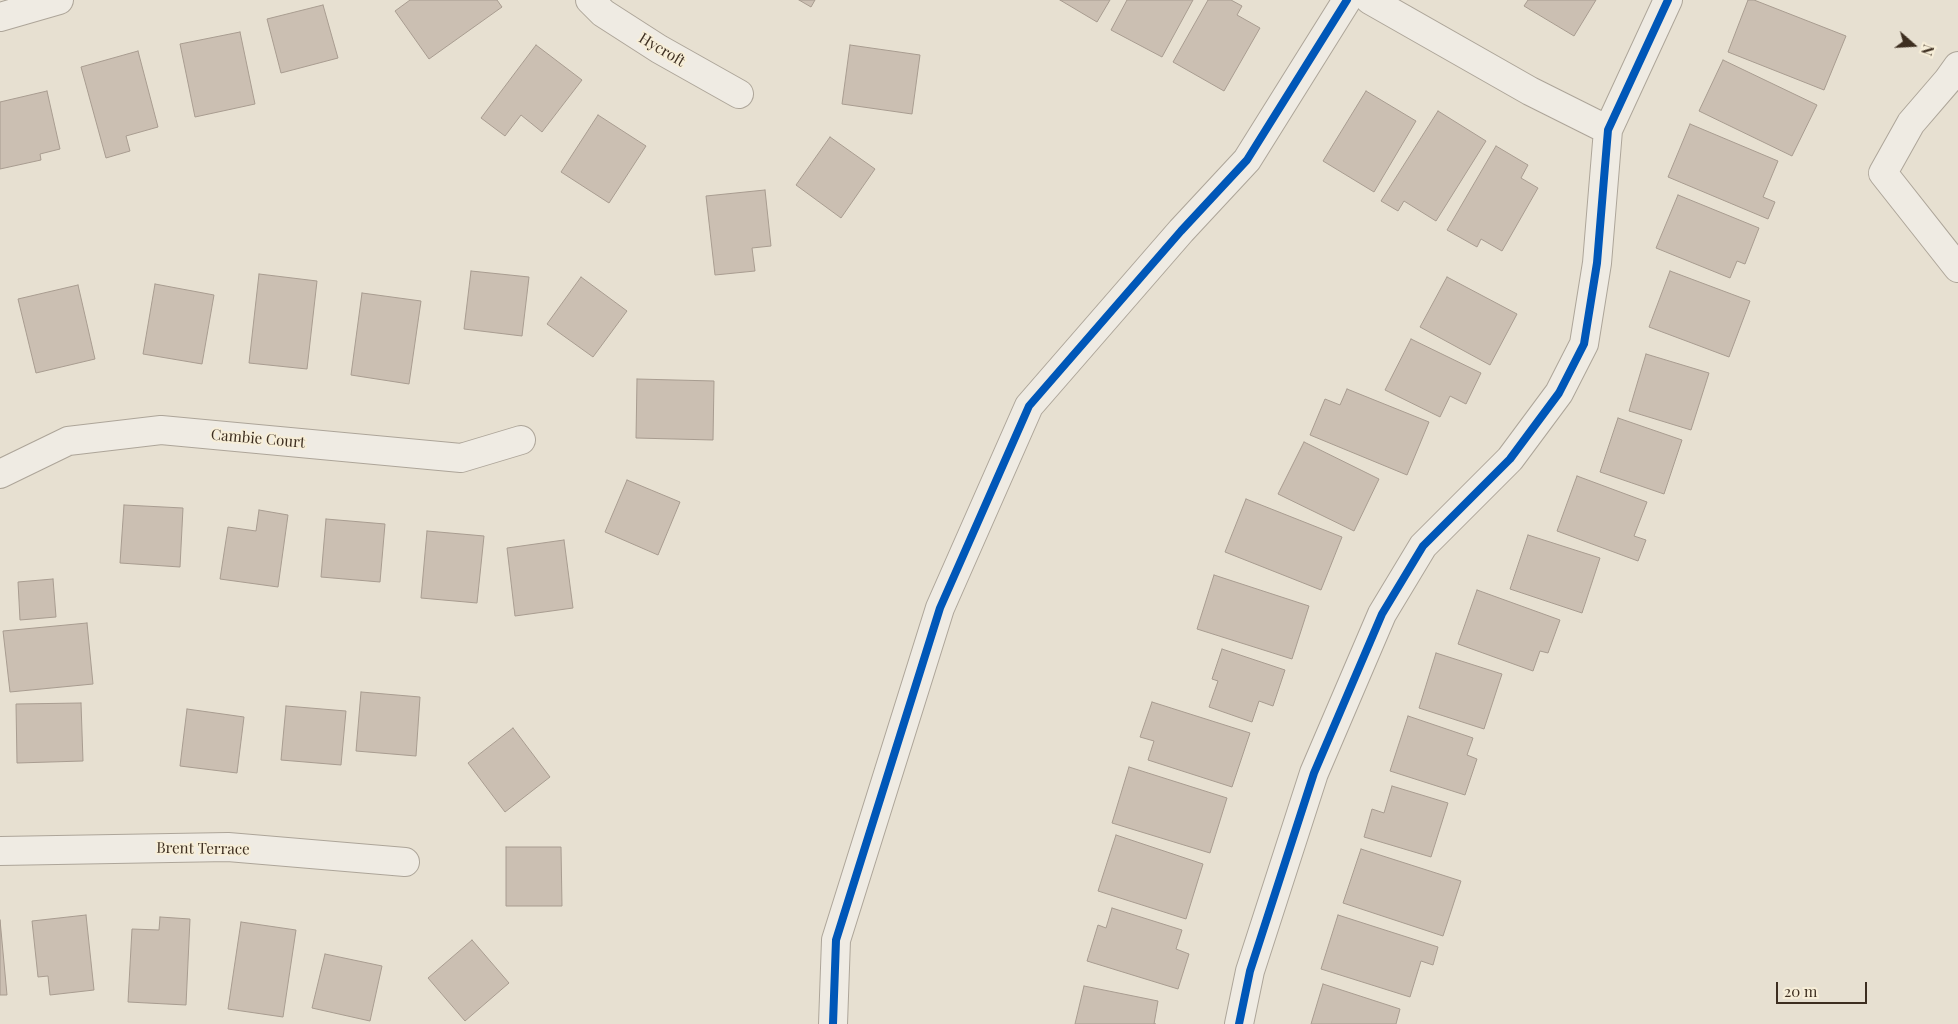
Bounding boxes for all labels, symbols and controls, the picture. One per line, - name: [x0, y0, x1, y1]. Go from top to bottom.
- north arrow: [1888, 20, 1938, 70]
- street label: Hycroft: [636, 29, 688, 71]
- text: N: [1917, 42, 1938, 58]
- street label: Cambie Court: [210, 426, 306, 452]
- street label: Brent Terrace: [156, 839, 250, 859]
- scale bar: [1778, 972, 1869, 1004]
- text: 20 m: [1784, 981, 1817, 1001]

